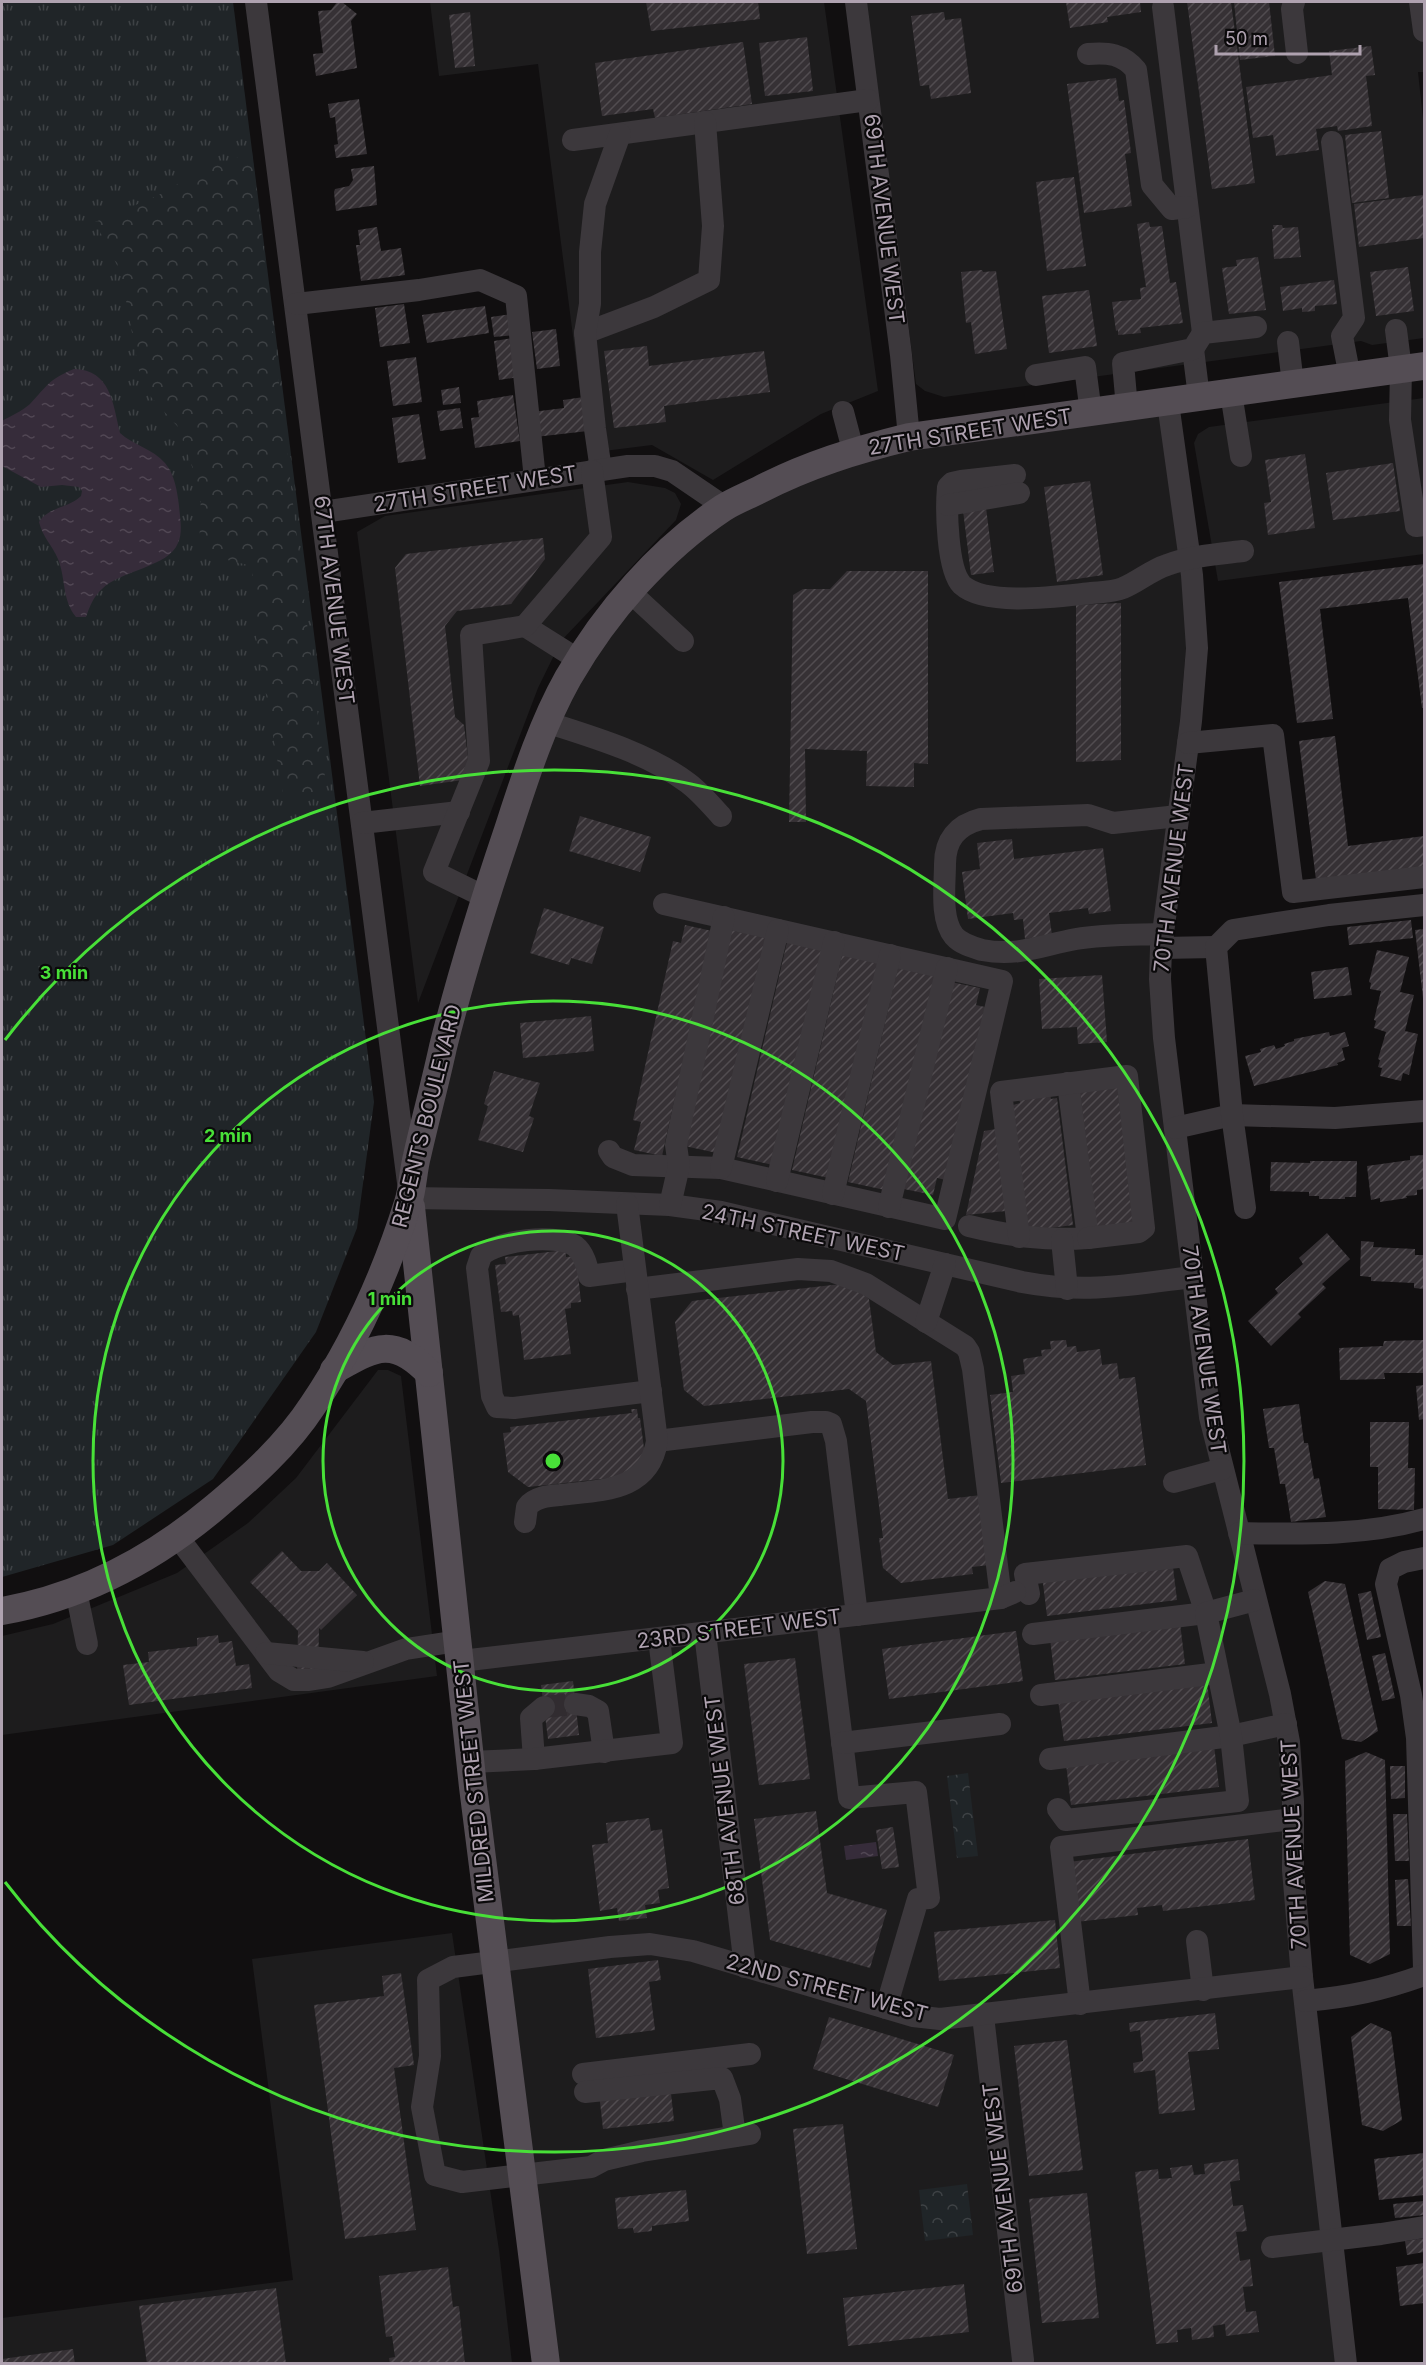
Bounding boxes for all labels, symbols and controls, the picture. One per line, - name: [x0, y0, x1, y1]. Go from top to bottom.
- scale bar: [1216, 18, 1360, 56]
- text: 50 m: [1225, 28, 1268, 49]
- street label: 69TH AVENUE WEST: [859, 112, 910, 325]
- street label: 27TH STREET WEST: [867, 403, 1073, 460]
- street label: 27TH STREET WEST: [372, 460, 578, 517]
- street label: 67TH AVENUE WEST: [309, 494, 360, 706]
- street label: 70TH AVENUE WEST: [1148, 762, 1199, 974]
- text: 3 min: [40, 962, 88, 983]
- street label: REGENTS BOULEVARD: [387, 1002, 466, 1230]
- text: 2 min: [204, 1125, 252, 1146]
- street label: 24TH STREET WEST: [699, 1199, 907, 1266]
- street label: 70TH AVENUE WEST: [1177, 1244, 1232, 1456]
- text: 1 min: [368, 1288, 412, 1309]
- centre of rings: [543, 1451, 563, 1471]
- street label: 23RD STREET WEST: [635, 1604, 843, 1653]
- street label: MILDRED STREET WEST: [448, 1658, 499, 1904]
- street label: 68TH AVENUE WEST: [699, 1694, 750, 1907]
- street label: 70TH AVENUE WEST: [1276, 1738, 1311, 1950]
- street label: 22ND STREET WEST: [723, 1949, 931, 2027]
- street label: 69TH AVENUE WEST: [977, 2082, 1028, 2295]

